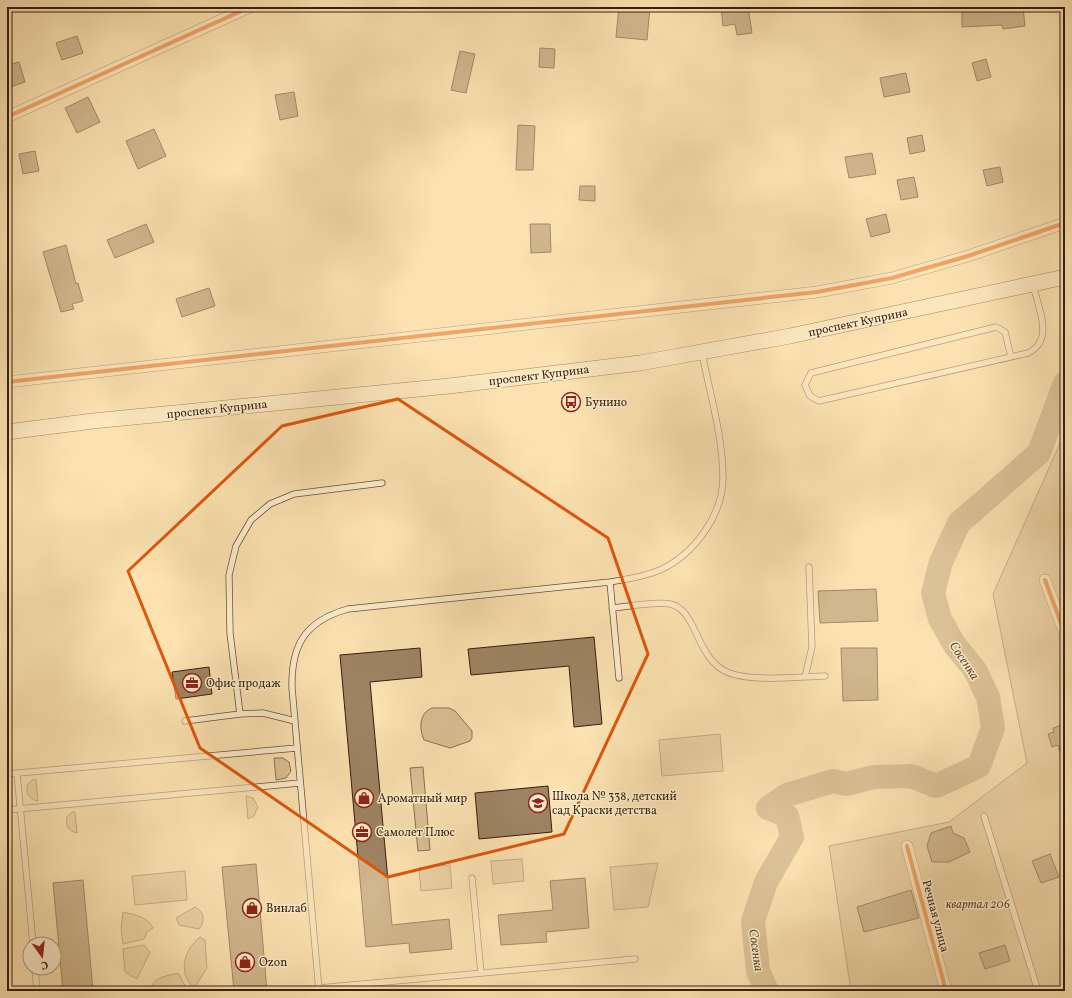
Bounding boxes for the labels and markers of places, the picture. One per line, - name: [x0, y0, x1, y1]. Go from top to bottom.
- bus stop icon: Бунино: [560, 391, 582, 413]
- place label: Бунино: [585, 395, 627, 411]
- office icon: Офис продаж: [181, 672, 203, 694]
- place label: Офис продаж: [206, 676, 281, 692]
- shop icon: Ароматный мир: [353, 787, 375, 809]
- place label: Школа № 338, детский сад Краски детства: [552, 789, 677, 819]
- place label: Ароматный мир: [378, 791, 467, 807]
- school or university icon: Школа № 338, детский сад Краски детства: [527, 792, 549, 814]
- office icon: Самолет Плюс: [351, 821, 373, 843]
- place label: Самолет Плюс: [376, 825, 455, 841]
- shop icon: Винлаб: [241, 897, 263, 919]
- place label: Винлаб: [266, 901, 307, 917]
- shop icon: Ozon: [234, 951, 256, 973]
- place label: Ozon: [259, 955, 287, 971]

